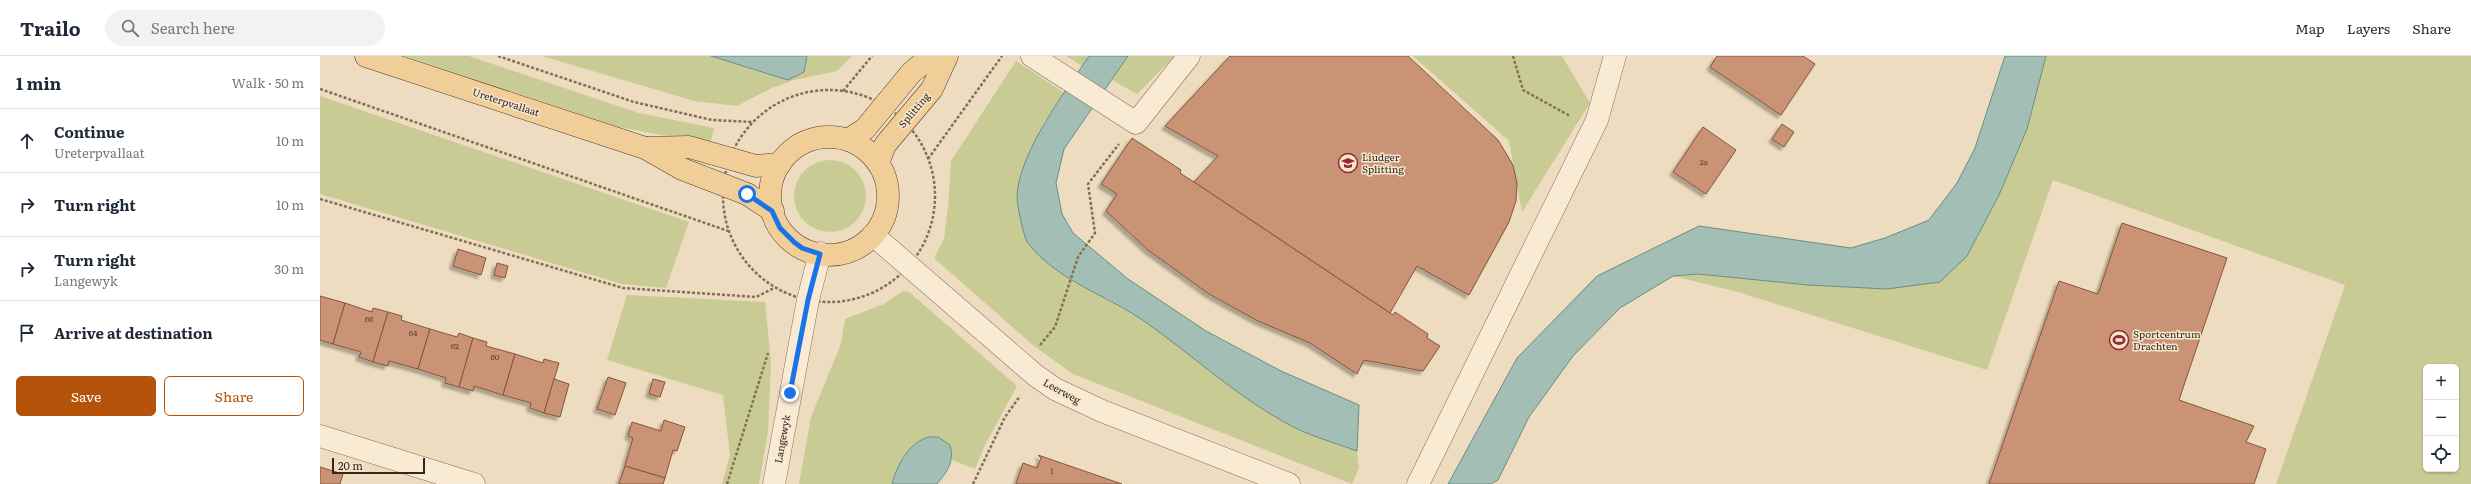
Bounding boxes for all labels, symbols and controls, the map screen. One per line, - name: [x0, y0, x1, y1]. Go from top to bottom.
- search box: [105, 10, 385, 46]
- text: Trailo: [20, 14, 81, 42]
- text: Search here: [151, 16, 235, 39]
- icon: search: [119, 17, 141, 39]
- text: Map: [2295, 18, 2325, 38]
- text: Layers: [2347, 18, 2390, 38]
- text: Share: [2412, 18, 2451, 38]
- text: 1 min: [16, 70, 61, 95]
- text: Walk · 50 m: [232, 73, 304, 92]
- street label: Ureterpvallaat: [471, 84, 542, 119]
- street label: Splitting: [894, 88, 933, 131]
- text: Continue: [54, 120, 124, 143]
- icon: ahead: [16, 130, 38, 152]
- text: 10 m: [276, 131, 304, 150]
- text: Ureterpvallaat: [54, 143, 145, 162]
- place label: Liudger Splitting: [1362, 149, 1404, 176]
- school or university icon: Liudger Splitting: [1337, 152, 1359, 174]
- house number: 2a: [1700, 156, 1709, 167]
- route start: [738, 185, 756, 203]
- text: Turn right: [54, 193, 136, 216]
- icon: right: [16, 194, 38, 216]
- text: 10 m: [276, 195, 304, 214]
- text: Turn right: [54, 248, 136, 271]
- icon: right: [16, 258, 38, 280]
- text: 30 m: [274, 259, 304, 278]
- text: Langewyk: [54, 271, 118, 290]
- house number: 66: [365, 313, 374, 324]
- text: Arrive at destination: [54, 321, 213, 344]
- icon: arrive: [16, 322, 38, 344]
- place label: Sportcentrum Drachten: [2133, 326, 2201, 353]
- house number: 64: [409, 327, 418, 338]
- sports icon: Sportcentrum Drachten: [2108, 329, 2130, 351]
- house number: 62: [451, 340, 459, 351]
- house number: 60: [491, 351, 500, 362]
- map controls: [2423, 364, 2459, 472]
- button: +: [2423, 364, 2459, 400]
- street label: Leerweg: [1041, 374, 1084, 407]
- button: Save: [16, 376, 156, 416]
- button: Share: [164, 376, 304, 416]
- route end: [781, 384, 799, 402]
- button: −: [2423, 400, 2459, 436]
- street label: Langewyk: [770, 413, 793, 464]
- button: locate: [2423, 436, 2459, 472]
- scale bar: [332, 456, 425, 475]
- text: 20 m: [338, 457, 363, 473]
- house number: 1: [1050, 465, 1054, 476]

